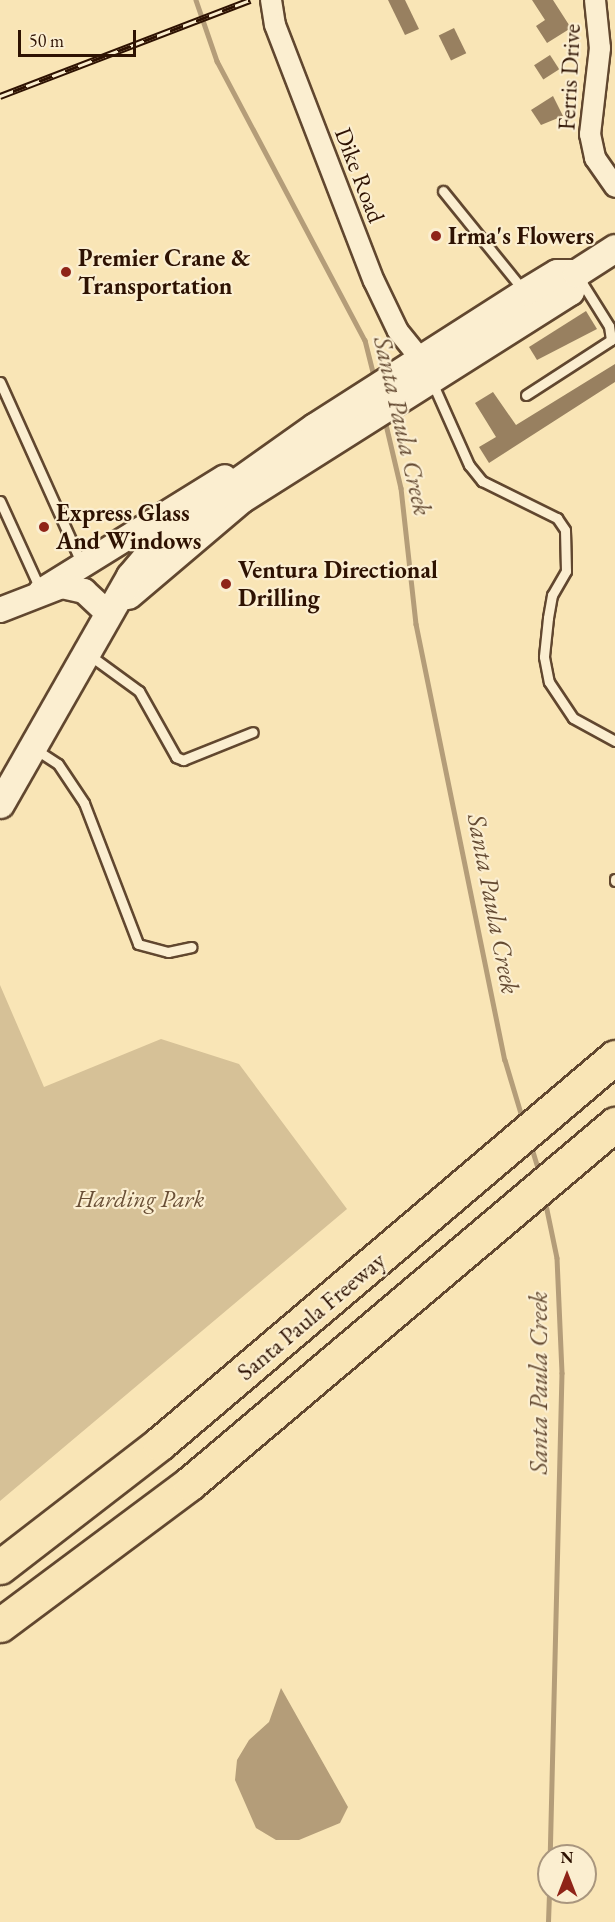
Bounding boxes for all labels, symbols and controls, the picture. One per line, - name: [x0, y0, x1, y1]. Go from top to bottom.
- scale bar: [21, 18, 140, 56]
- street label: Ferris Drive: [552, 23, 586, 131]
- text: 50 m: [29, 29, 64, 52]
- street label: Dike Road: [329, 123, 391, 227]
- place label: Irma's Flowers: [448, 222, 594, 250]
- marker: Irma's Flowers: [429, 229, 443, 243]
- place label: Premier Crane & Transportation: [78, 244, 250, 300]
- marker: Premier Crane & Transportation: [59, 265, 73, 279]
- water label: Santa Paula Creek: [366, 333, 438, 519]
- place label: Express Glass And Windows: [56, 499, 201, 555]
- marker: Express Glass And Windows: [37, 520, 51, 534]
- place label: Ventura Directional Drilling: [238, 556, 438, 612]
- marker: Ventura Directional Drilling: [219, 577, 233, 591]
- water label: Santa Paula Creek: [460, 811, 526, 997]
- park label: Harding Park: [76, 1185, 204, 1213]
- street label: Santa Paula Freeway: [231, 1246, 391, 1386]
- water label: Santa Paula Creek: [523, 1292, 555, 1474]
- north arrow: [537, 1844, 597, 1904]
- text: N: [561, 1847, 573, 1868]

